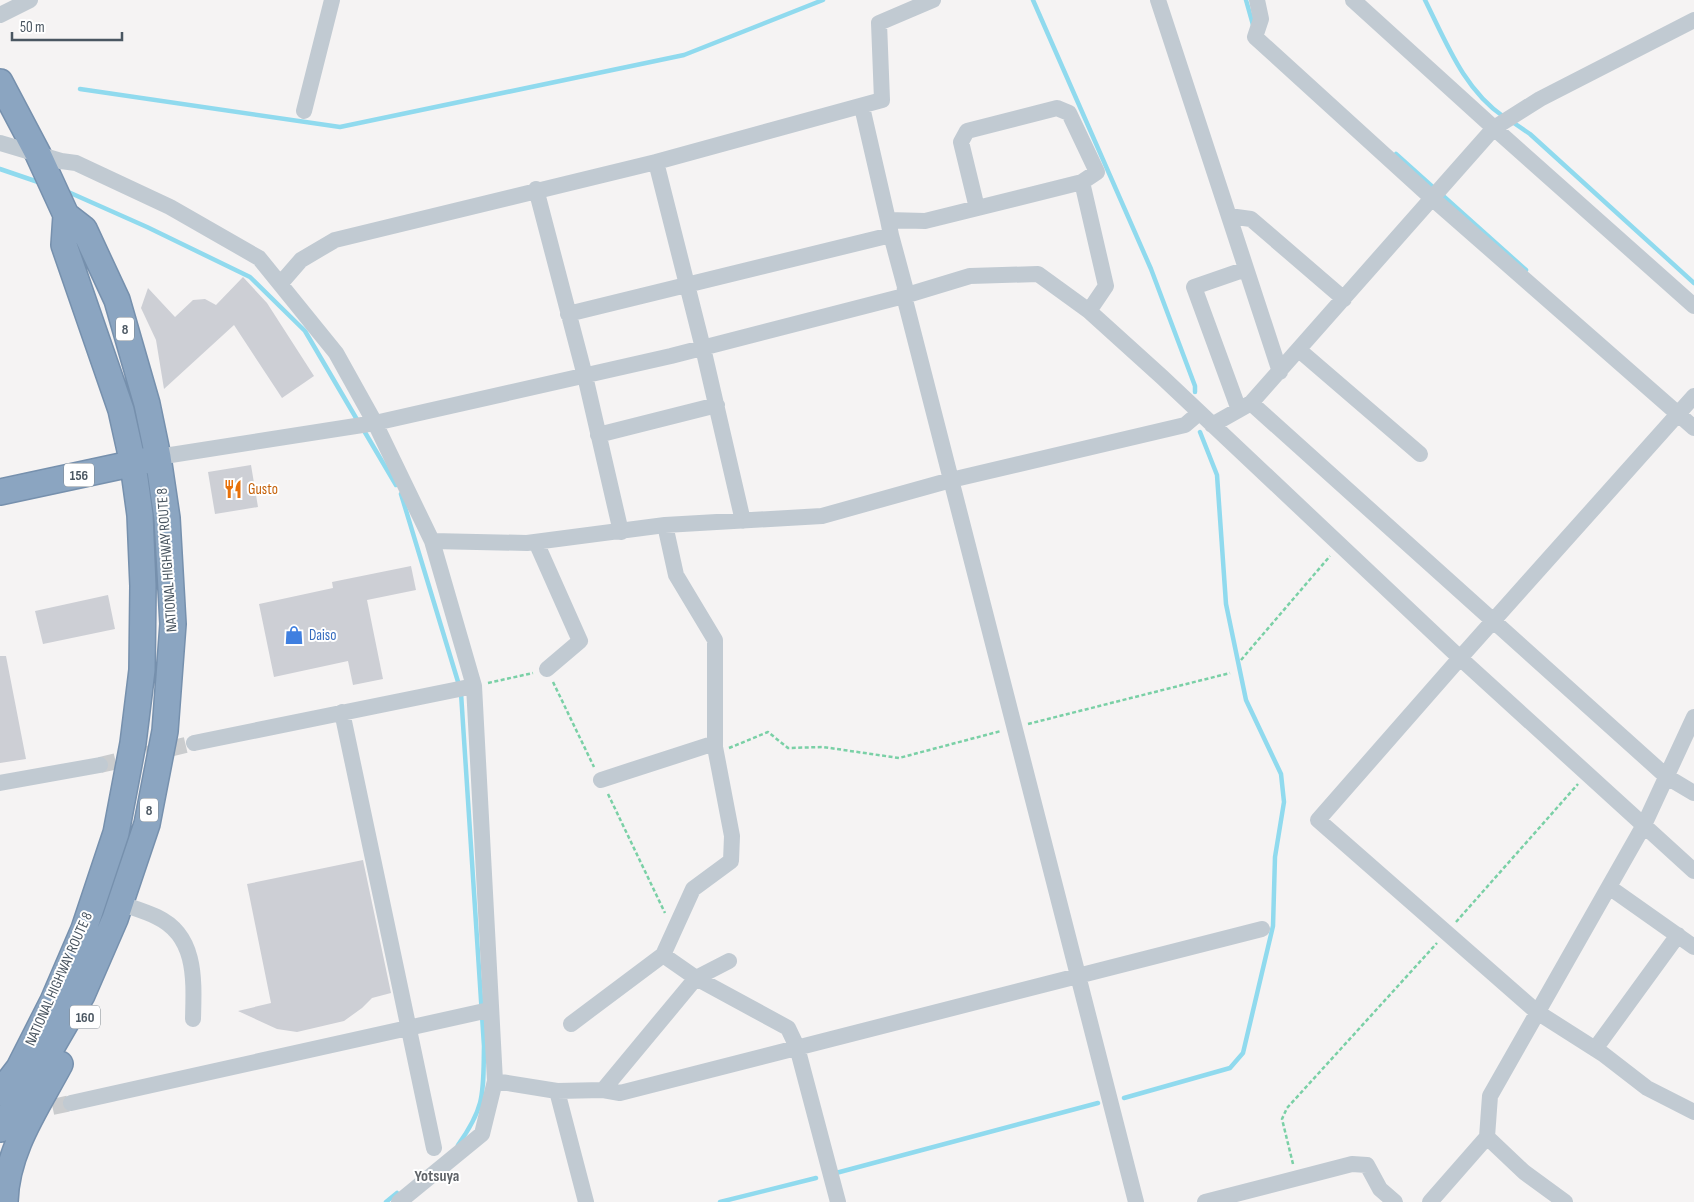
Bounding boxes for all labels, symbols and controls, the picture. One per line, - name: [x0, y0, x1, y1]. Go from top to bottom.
- scale bar: [12, 10, 122, 42]
- text: 50 m: [20, 18, 45, 37]
- road number: 8: [116, 318, 134, 340]
- road number: 156: [64, 464, 94, 486]
- restaurant icon: Gusto: [222, 478, 244, 500]
- place label: Gusto: [248, 480, 278, 499]
- street label: NATIONAL HIGHWAY ROUTE 8: [152, 487, 182, 633]
- shop icon: Daiso: [283, 624, 305, 646]
- place label: Daiso: [309, 626, 336, 645]
- road number: 8: [140, 798, 158, 822]
- street label: NATIONAL HIGHWAY ROUTE 8: [21, 909, 97, 1049]
- road number: 160: [70, 1006, 100, 1028]
- district label: Yotsuya: [415, 1167, 459, 1186]

